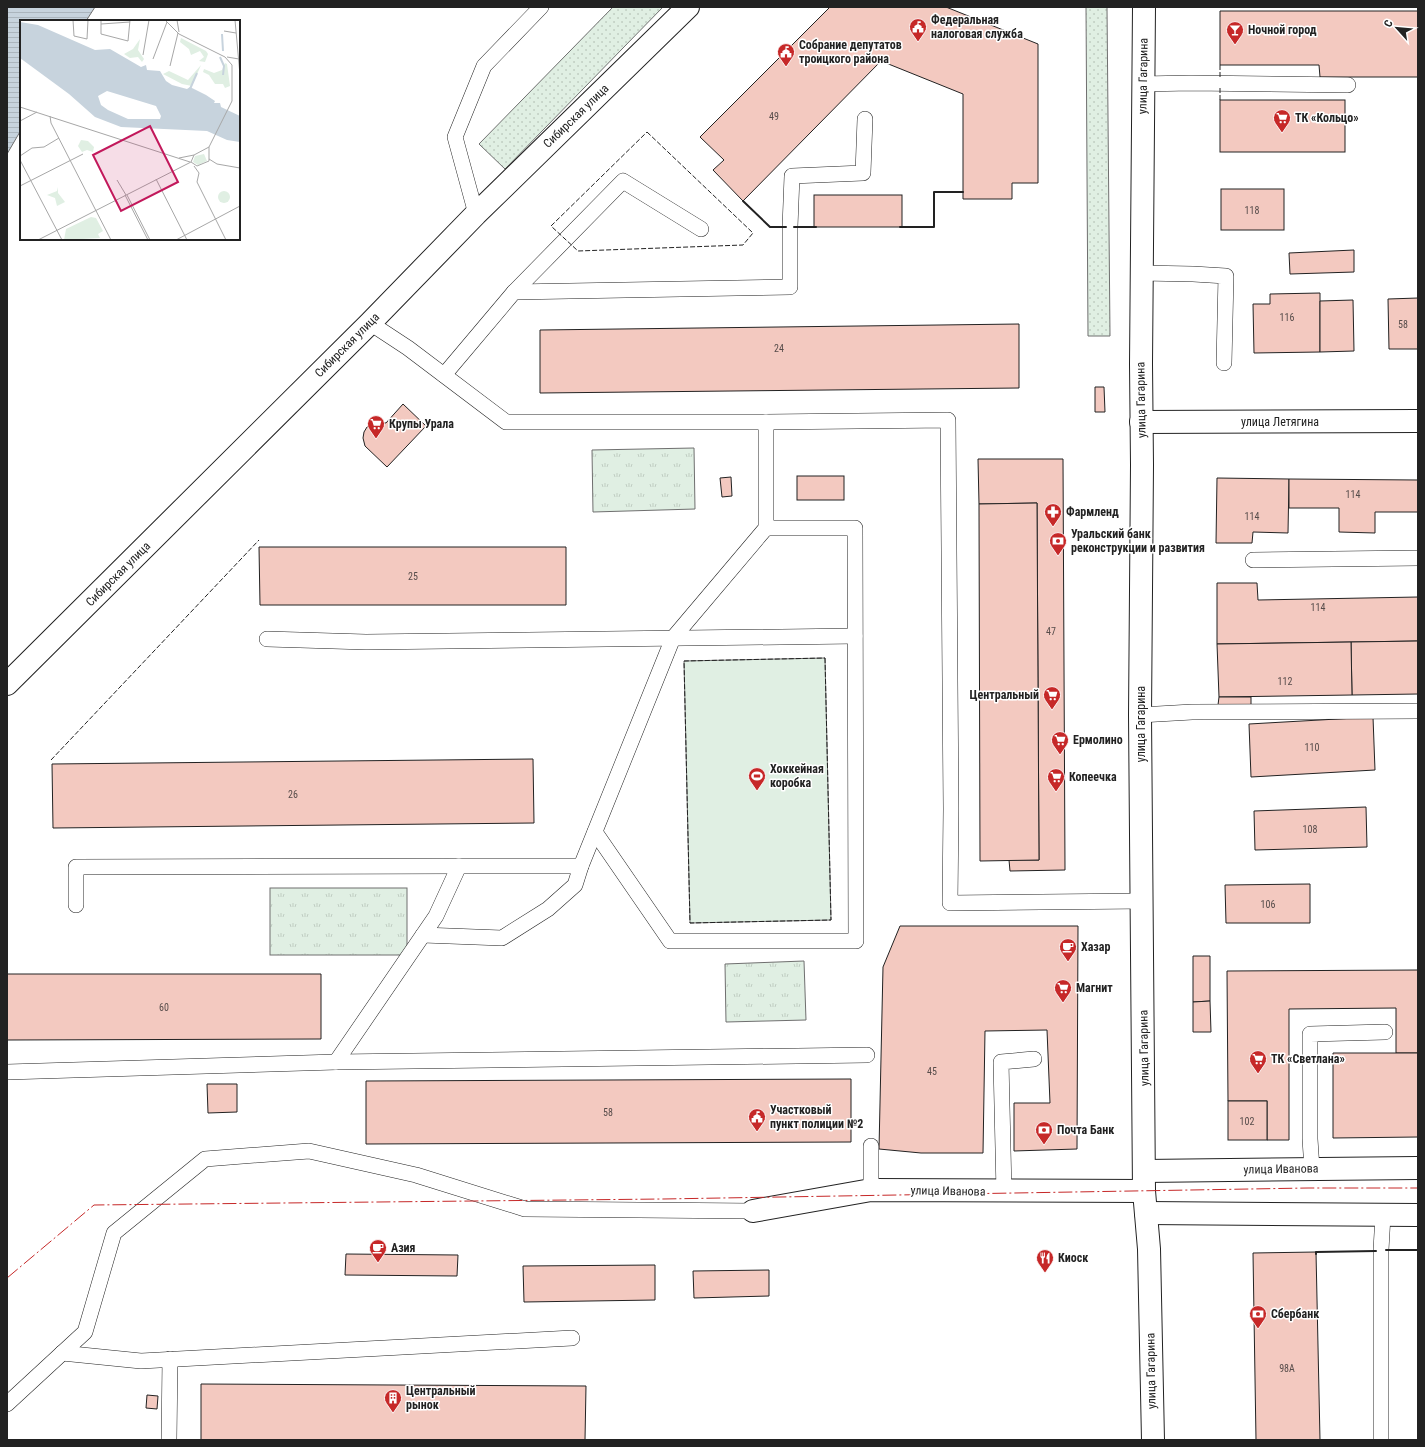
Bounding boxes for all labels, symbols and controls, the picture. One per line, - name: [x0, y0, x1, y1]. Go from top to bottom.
- north arrow: [1377, 8, 1417, 48]
- place label: Федеральная налоговая служба: [931, 13, 1023, 41]
- public building icon: Федеральная налоговая служба: [908, 17, 928, 42]
- text: С: [1381, 18, 1396, 29]
- inset map: [20, 20, 240, 240]
- bar icon: Ночной город: [1225, 20, 1245, 45]
- place label: Ночной город: [1248, 23, 1317, 37]
- place label: Собрание депутатов троицкого района: [799, 38, 902, 66]
- street label: улица Гагарина: [1135, 38, 1151, 114]
- public building icon: Собрание депутатов троицкого района: [776, 42, 796, 67]
- street label: Сибирская улица: [540, 81, 612, 151]
- supermarket icon: ТК «Кольцо»: [1272, 108, 1292, 133]
- house number: 49: [769, 111, 779, 122]
- place label: ТК «Кольцо»: [1295, 111, 1359, 125]
- house number: 118: [1245, 205, 1259, 216]
- street label: Сибирская улица: [312, 310, 382, 380]
- house number: 116: [1280, 312, 1294, 323]
- house number: 58: [1398, 319, 1408, 330]
- house number: 24: [774, 343, 784, 354]
- street label: улица Гагарина: [1133, 362, 1149, 438]
- supermarket icon: Крупы Урала: [366, 414, 386, 439]
- street label: улица Летягина: [1241, 415, 1319, 429]
- place label: Крупы Урала: [389, 417, 454, 431]
- house number: 114: [1346, 489, 1360, 500]
- pharmacy icon: Фармленд: [1043, 502, 1063, 527]
- place label: Фармленд: [1066, 505, 1119, 519]
- house number: 114: [1245, 511, 1259, 522]
- place label: Уральский банк реконструкции и развития: [1071, 527, 1205, 555]
- bank icon: Уральский банк реконструкции и развития: [1048, 531, 1068, 556]
- street label: Сибирская улица: [83, 539, 153, 609]
- house number: 25: [408, 571, 418, 582]
- house number: 114: [1311, 602, 1325, 613]
- house number: 47: [1046, 626, 1056, 637]
- house number: 112: [1278, 676, 1292, 687]
- supermarket icon: Центральный: [1042, 685, 1062, 710]
- street label: улица Гагарина: [1134, 686, 1148, 762]
- place label: Центральный: [970, 688, 1039, 702]
- supermarket icon: Ермолино: [1050, 730, 1070, 755]
- place label: Ермолино: [1073, 733, 1123, 747]
- house number: 110: [1305, 742, 1319, 753]
- place label: Хоккейная коробка: [770, 762, 824, 790]
- sports icon: Хоккейная коробка: [747, 766, 767, 791]
- supermarket icon: Копеечка: [1046, 767, 1066, 792]
- place label: Копеечка: [1069, 770, 1117, 784]
- house number: 26: [288, 789, 298, 800]
- house number: 108: [1303, 824, 1317, 835]
- house number: 106: [1261, 899, 1275, 910]
- cafe icon: Хазар: [1058, 937, 1078, 962]
- place label: Хазар: [1081, 940, 1110, 954]
- supermarket icon: Магнит: [1053, 978, 1073, 1003]
- place label: Магнит: [1076, 981, 1113, 995]
- house number: 60: [159, 1002, 169, 1013]
- street label: улица Гагарина: [1136, 1010, 1152, 1086]
- supermarket icon: ТК «Светлана»: [1248, 1049, 1268, 1074]
- place label: ТК «Светлана»: [1271, 1052, 1345, 1066]
- house number: 45: [927, 1066, 937, 1077]
- place label: Участковый пункт полиции №2: [770, 1103, 863, 1131]
- house number: 58: [603, 1107, 613, 1118]
- public building icon: Участковый пункт полиции №2: [747, 1107, 767, 1132]
- house number: 102: [1240, 1116, 1254, 1127]
- bank icon: Почта Банк: [1034, 1120, 1054, 1145]
- place label: Почта Банк: [1057, 1123, 1114, 1137]
- street label: улица Иванова: [1243, 1161, 1319, 1177]
- street label: улица Иванова: [910, 1183, 986, 1199]
- cafe icon: Азия: [368, 1238, 388, 1263]
- place label: Азия: [391, 1241, 416, 1255]
- restaurant icon: Киоск: [1035, 1248, 1055, 1273]
- place label: Киоск: [1058, 1251, 1088, 1265]
- bank icon: Сбербанк: [1248, 1304, 1268, 1329]
- place label: Сбербанк: [1271, 1307, 1319, 1321]
- street label: улица Гагарина: [1143, 1333, 1159, 1409]
- house number: 98А: [1279, 1363, 1295, 1374]
- place label: Центральный рынок: [406, 1384, 475, 1412]
- building icon: Центральный рынок: [383, 1388, 403, 1413]

